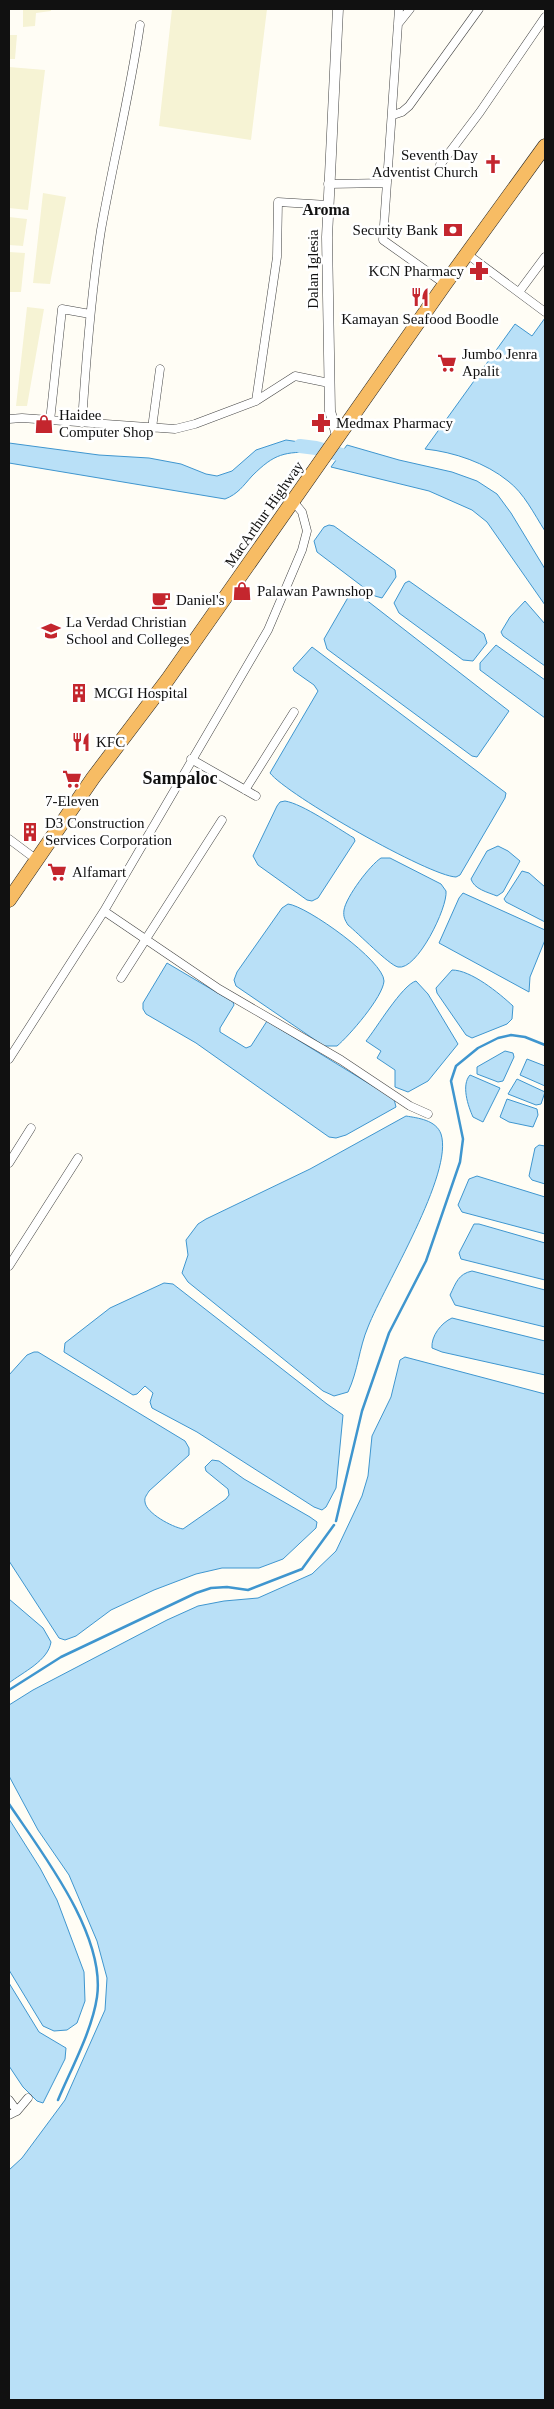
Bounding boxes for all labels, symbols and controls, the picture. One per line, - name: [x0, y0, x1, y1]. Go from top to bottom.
- place label: Seventh Day Adventist Church: [372, 147, 478, 180]
- church icon: Seventh Day Adventist Church: [482, 153, 504, 175]
- district label: Aroma: [302, 201, 350, 218]
- bank icon: Security Bank: [442, 219, 464, 241]
- place label: Security Bank: [353, 222, 438, 238]
- street label: Dalan Iglesia: [305, 229, 321, 309]
- pharmacy icon: KCN Pharmacy: [468, 260, 490, 282]
- place label: KCN Pharmacy: [369, 263, 464, 279]
- restaurant icon: Kamayan Seafood Boodle: [409, 286, 431, 308]
- place label: Kamayan Seafood Boodle: [341, 311, 499, 327]
- place label: Jumbo Jenra Apalit: [462, 346, 538, 379]
- supermarket icon: Jumbo Jenra Apalit: [436, 352, 458, 374]
- place label: Haidee Computer Shop: [59, 407, 154, 440]
- pharmacy icon: Medmax Pharmacy: [310, 412, 332, 434]
- shop icon: Haidee Computer Shop: [33, 413, 55, 435]
- place label: Medmax Pharmacy: [336, 415, 454, 431]
- street label: MacArthur Highway: [221, 458, 307, 570]
- shop icon: Palawan Pawnshop: [231, 580, 253, 602]
- place label: Palawan Pawnshop: [257, 583, 373, 599]
- cafe icon: Daniel's: [150, 589, 172, 611]
- place label: Daniel's: [176, 592, 225, 608]
- place label: La Verdad Christian School and Colleges: [66, 614, 189, 647]
- school or university icon: La Verdad Christian School and Colleges: [40, 620, 62, 642]
- building icon: MCGI Hospital: [68, 682, 90, 704]
- place label: MCGI Hospital: [94, 685, 188, 701]
- restaurant icon: KFC: [70, 731, 92, 753]
- place label: KFC: [96, 734, 125, 750]
- supermarket icon: 7-Eleven: [61, 768, 83, 790]
- district label: Sampaloc: [142, 768, 218, 788]
- place label: 7-Eleven: [45, 793, 100, 809]
- place label: D3 Construction Services Corporation: [45, 815, 173, 848]
- building icon: D3 Construction Services Corporation: [19, 821, 41, 843]
- supermarket icon: Alfamart: [46, 861, 68, 883]
- place label: Alfamart: [72, 864, 127, 880]

